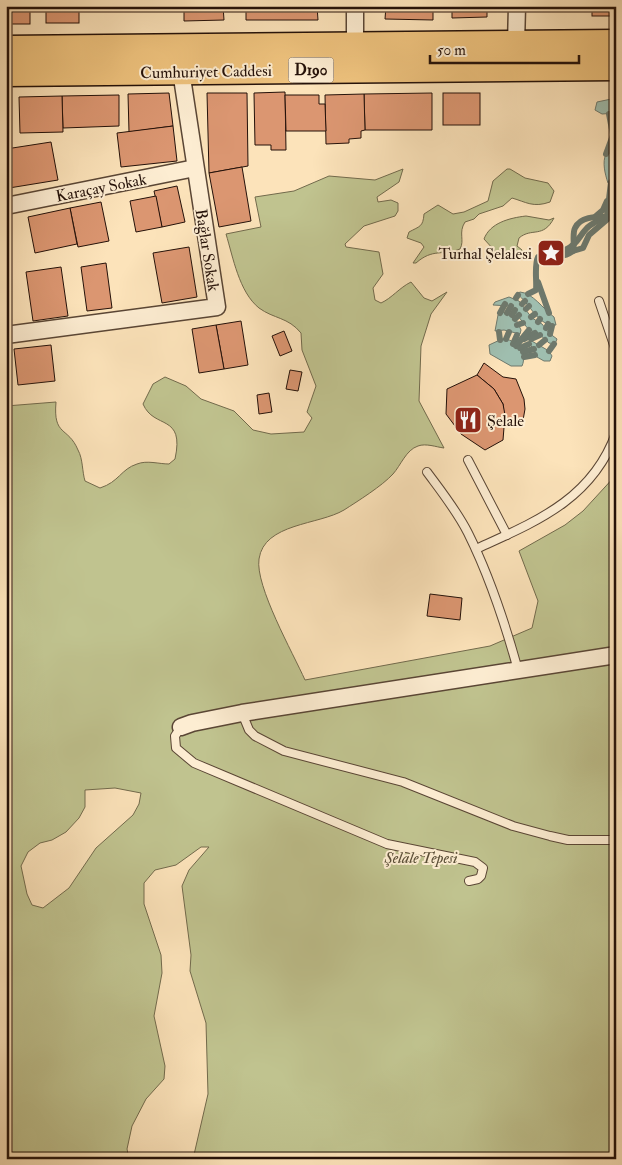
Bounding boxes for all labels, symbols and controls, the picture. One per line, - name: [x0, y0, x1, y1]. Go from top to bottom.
- scale bar: [430, 32, 578, 64]
- text: 50 m: [437, 41, 466, 60]
- road number: D190: [288, 58, 334, 82]
- street label: Cumhuriyet Caddesi: [140, 61, 272, 83]
- street label: Karaçay Sokak: [54, 169, 149, 207]
- street label: Bağlar Sokak: [191, 207, 223, 293]
- place icon: Turhal Şelalesi: [536, 238, 566, 268]
- place label: Turhal Şelalesi: [438, 244, 532, 264]
- restaurant icon: Şelale: [453, 405, 483, 435]
- place label: Şelale: [487, 411, 524, 431]
- park label: Şelale Tepesi: [383, 848, 458, 868]

